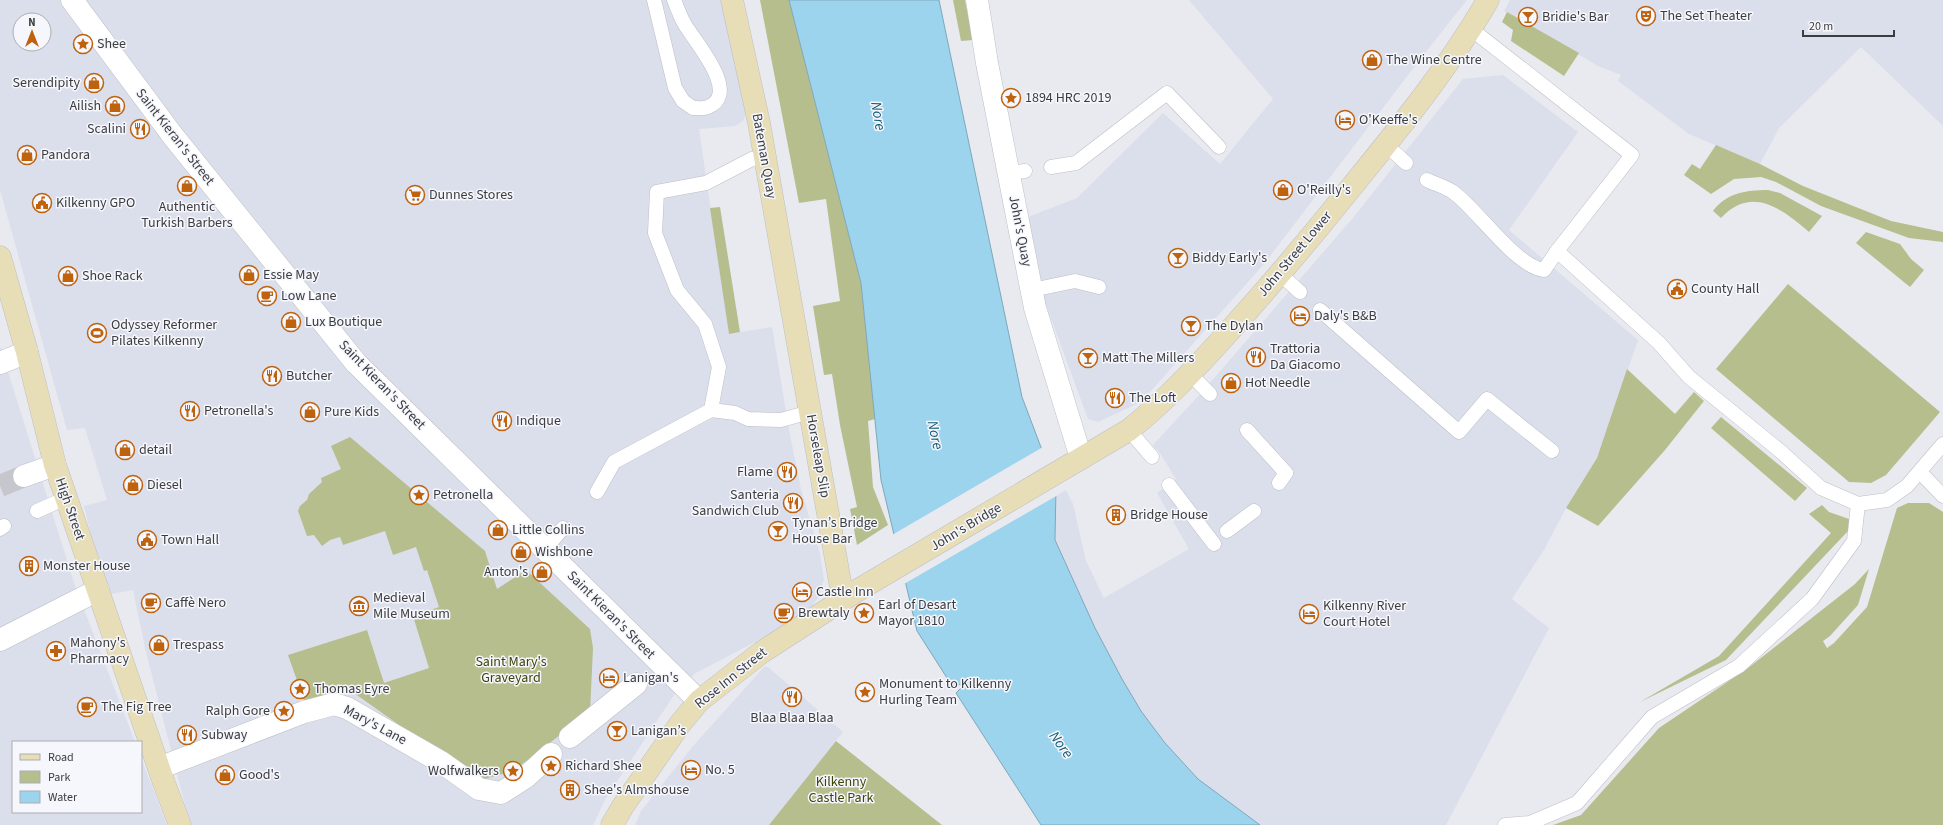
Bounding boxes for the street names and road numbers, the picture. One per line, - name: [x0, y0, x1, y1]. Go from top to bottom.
- street label: Saint Kieran's Street: [131, 84, 219, 190]
- street label: Bateman Quay: [747, 112, 781, 201]
- street label: John's Quay: [1003, 194, 1037, 269]
- street label: John Street Lower: [1253, 207, 1337, 301]
- street label: Saint Kieran's Street: [334, 336, 430, 435]
- street label: Horseleap Slip: [801, 413, 835, 500]
- street label: High Street: [50, 475, 90, 543]
- street label: John's Bridge: [927, 498, 1005, 556]
- street label: Saint Kieran's Street: [562, 566, 660, 664]
- street label: Rose Inn Street: [691, 642, 772, 713]
- street label: Mary's Lane: [340, 700, 410, 750]

